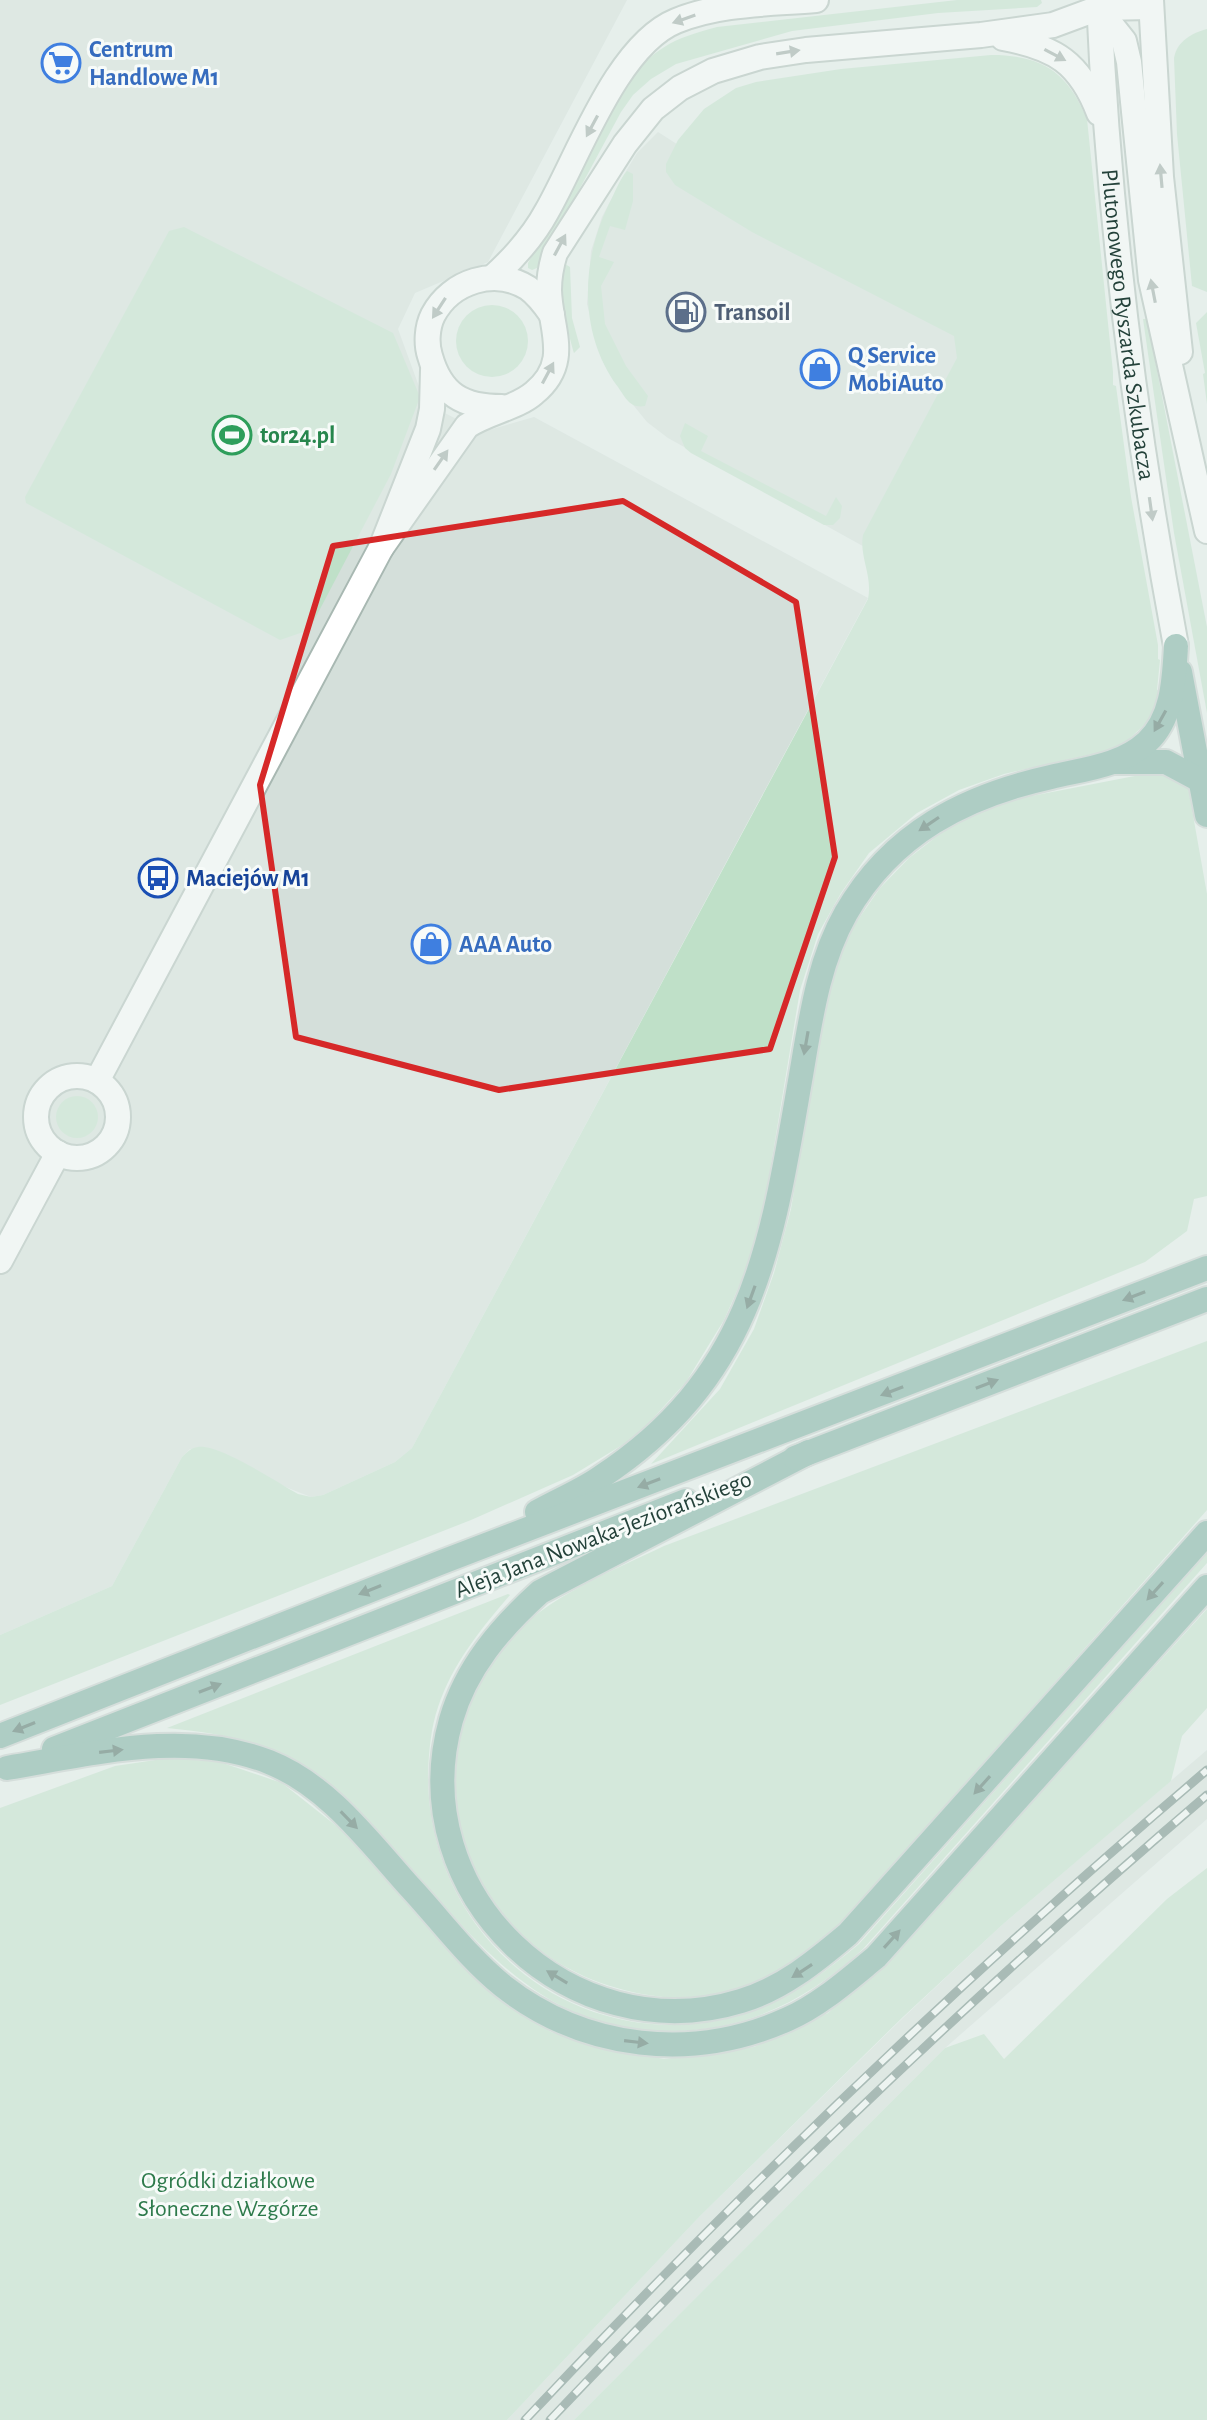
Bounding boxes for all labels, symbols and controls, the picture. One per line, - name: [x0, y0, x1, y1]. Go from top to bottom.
- one-way arrow: [672, 14, 696, 26]
- place label: Centrum Handlowe M1: [89, 38, 219, 90]
- supermarket icon: Centrum Handlowe M1: [40, 42, 82, 84]
- one-way arrow: [776, 45, 801, 58]
- one-way arrow: [1044, 47, 1066, 61]
- one-way arrow: [585, 115, 599, 137]
- one-way arrow: [1154, 163, 1167, 188]
- street label: Plutonowego Ryszarda Szkubacza: [1097, 168, 1158, 482]
- one-way arrow: [553, 233, 567, 256]
- one-way arrow: [1147, 278, 1159, 303]
- fuel station icon: Transoil: [665, 291, 707, 333]
- one-way arrow: [432, 297, 446, 319]
- place label: Transoil: [714, 301, 791, 325]
- place label: Q Service MobiAuto: [848, 344, 944, 396]
- shop icon: Q Service MobiAuto: [799, 348, 841, 390]
- one-way arrow: [541, 362, 555, 384]
- sports icon: tor24.pl: [211, 414, 253, 456]
- place label: tor24.pl: [260, 424, 335, 448]
- one-way arrow: [433, 450, 448, 471]
- one-way arrow: [1145, 497, 1158, 522]
- one-way arrow: [1153, 710, 1167, 732]
- one-way arrow: [918, 816, 940, 831]
- bus stop icon: Maciejów M1: [137, 857, 179, 899]
- place label: Maciejów M1: [186, 867, 310, 891]
- shop icon: AAA Auto: [410, 923, 452, 965]
- place label: AAA Auto: [459, 933, 552, 957]
- one-way arrow: [800, 1031, 812, 1056]
- one-way arrow: [744, 1285, 757, 1309]
- one-way arrow: [1122, 1290, 1146, 1303]
- one-way arrow: [975, 1377, 999, 1390]
- one-way arrow: [880, 1385, 904, 1398]
- street label: Aleja Jana Nowaka-Jeziorańskiego: [452, 1467, 755, 1603]
- one-way arrow: [637, 1477, 661, 1490]
- one-way arrow: [1147, 1580, 1164, 1600]
- one-way arrow: [358, 1584, 382, 1597]
- one-way arrow: [198, 1681, 222, 1694]
- one-way arrow: [12, 1721, 36, 1734]
- one-way arrow: [99, 1744, 124, 1757]
- one-way arrow: [973, 1775, 991, 1794]
- one-way arrow: [340, 1810, 358, 1829]
- one-way arrow: [883, 1930, 900, 1950]
- one-way arrow: [791, 1964, 812, 1979]
- one-way arrow: [546, 1971, 568, 1985]
- one-way arrow: [624, 2036, 649, 2049]
- park label: Ogródki działkowe Słoneczne Wzgórze: [137, 2169, 319, 2221]

